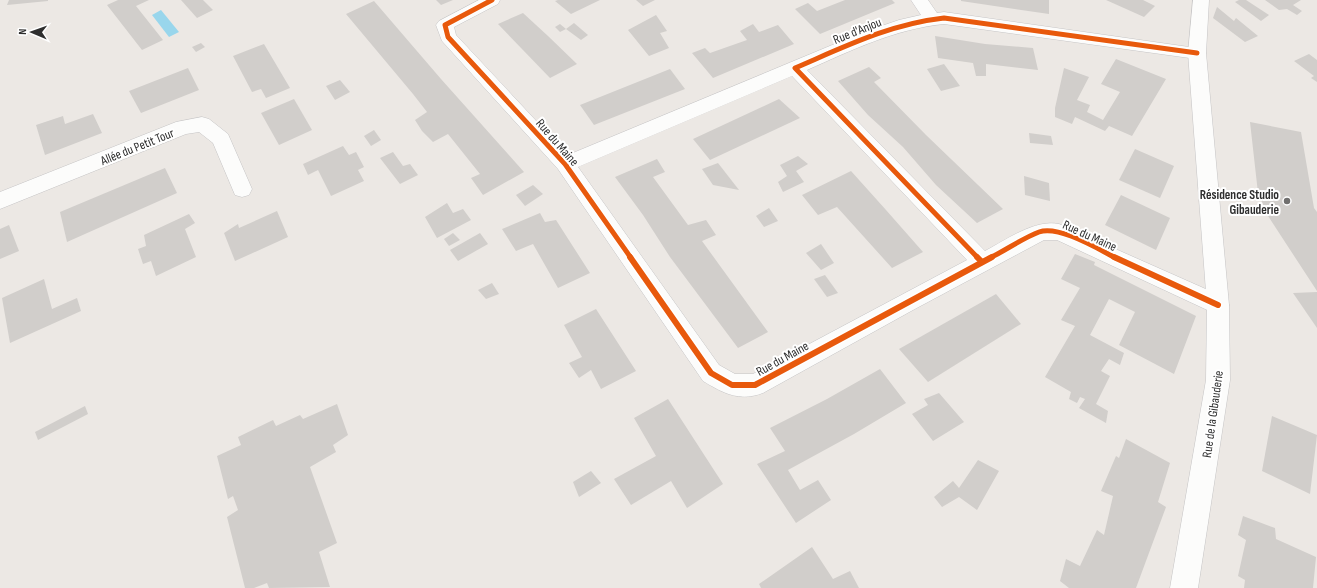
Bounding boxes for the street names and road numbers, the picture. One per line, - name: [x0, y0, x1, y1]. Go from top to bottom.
- street label: Rue d'Anjou: [831, 14, 884, 48]
- street label: Rue du Maine: [532, 116, 582, 170]
- street label: Allée du Petit Tour: [97, 125, 177, 169]
- street label: Rue du Maine: [1060, 217, 1119, 255]
- street label: Rue du Maine: [753, 338, 812, 380]
- street label: Rue de la Gibauderie: [1199, 370, 1227, 459]

